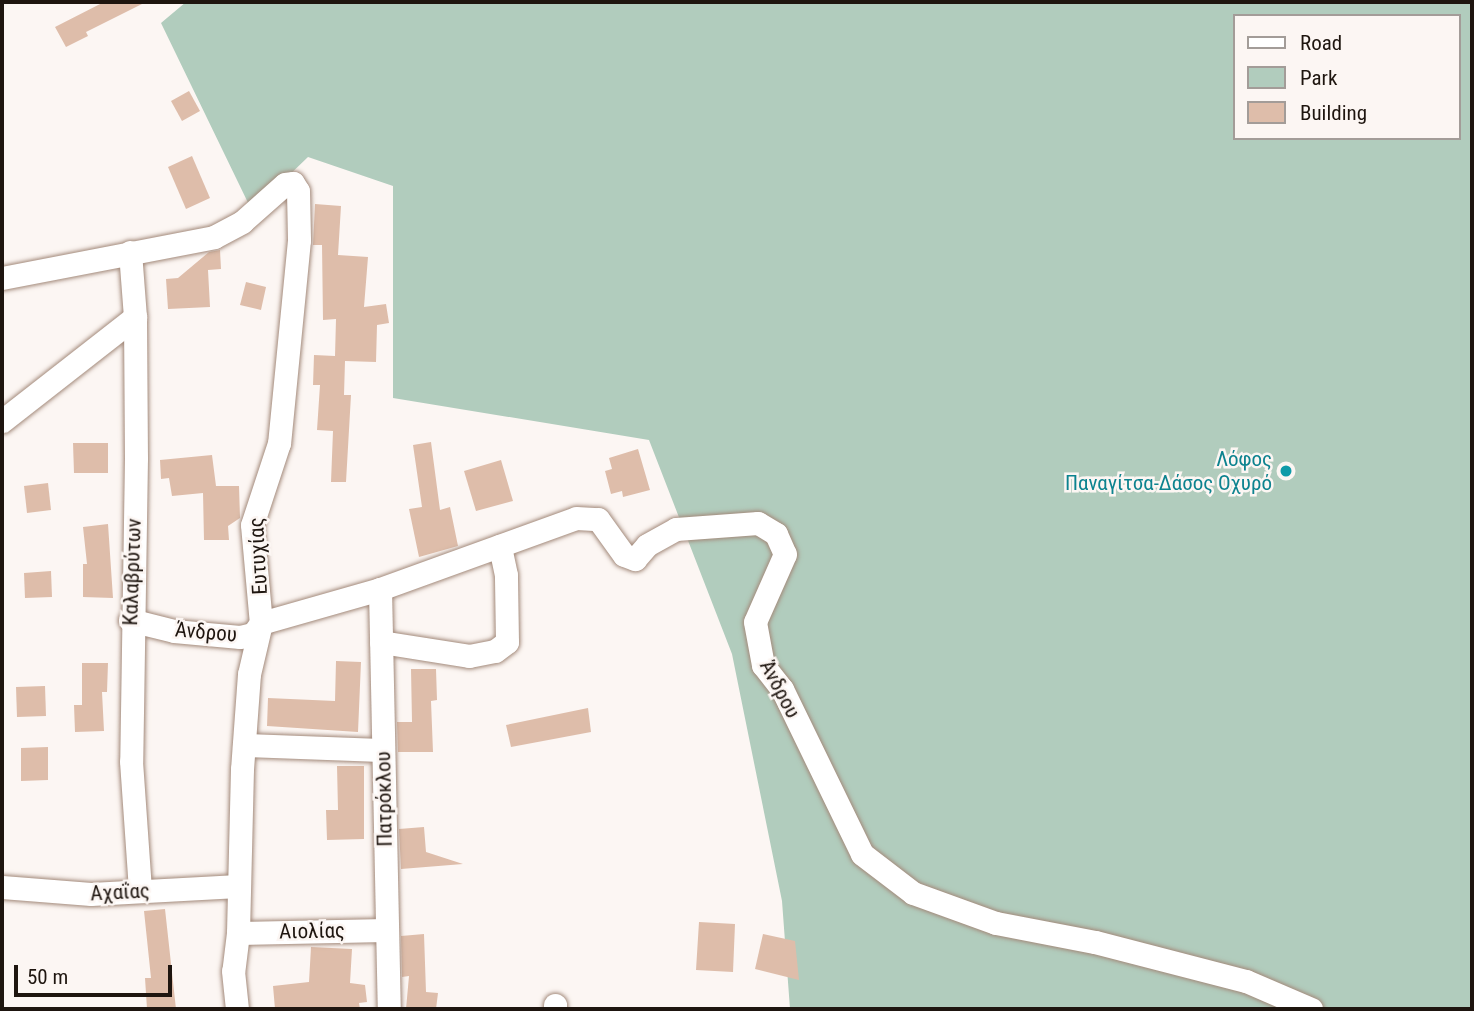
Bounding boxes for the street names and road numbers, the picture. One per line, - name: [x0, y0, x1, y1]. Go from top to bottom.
- street label: Ευτυχίας: [243, 517, 273, 595]
- street label: Καλαβρύτων: [118, 518, 146, 626]
- street label: Άνδρου: [174, 617, 238, 647]
- street label: Άνδρου: [754, 656, 806, 722]
- street label: Πατρόκλου: [371, 751, 397, 847]
- street label: Αχαΐας: [90, 878, 150, 906]
- street label: Αιολίας: [279, 918, 345, 944]

